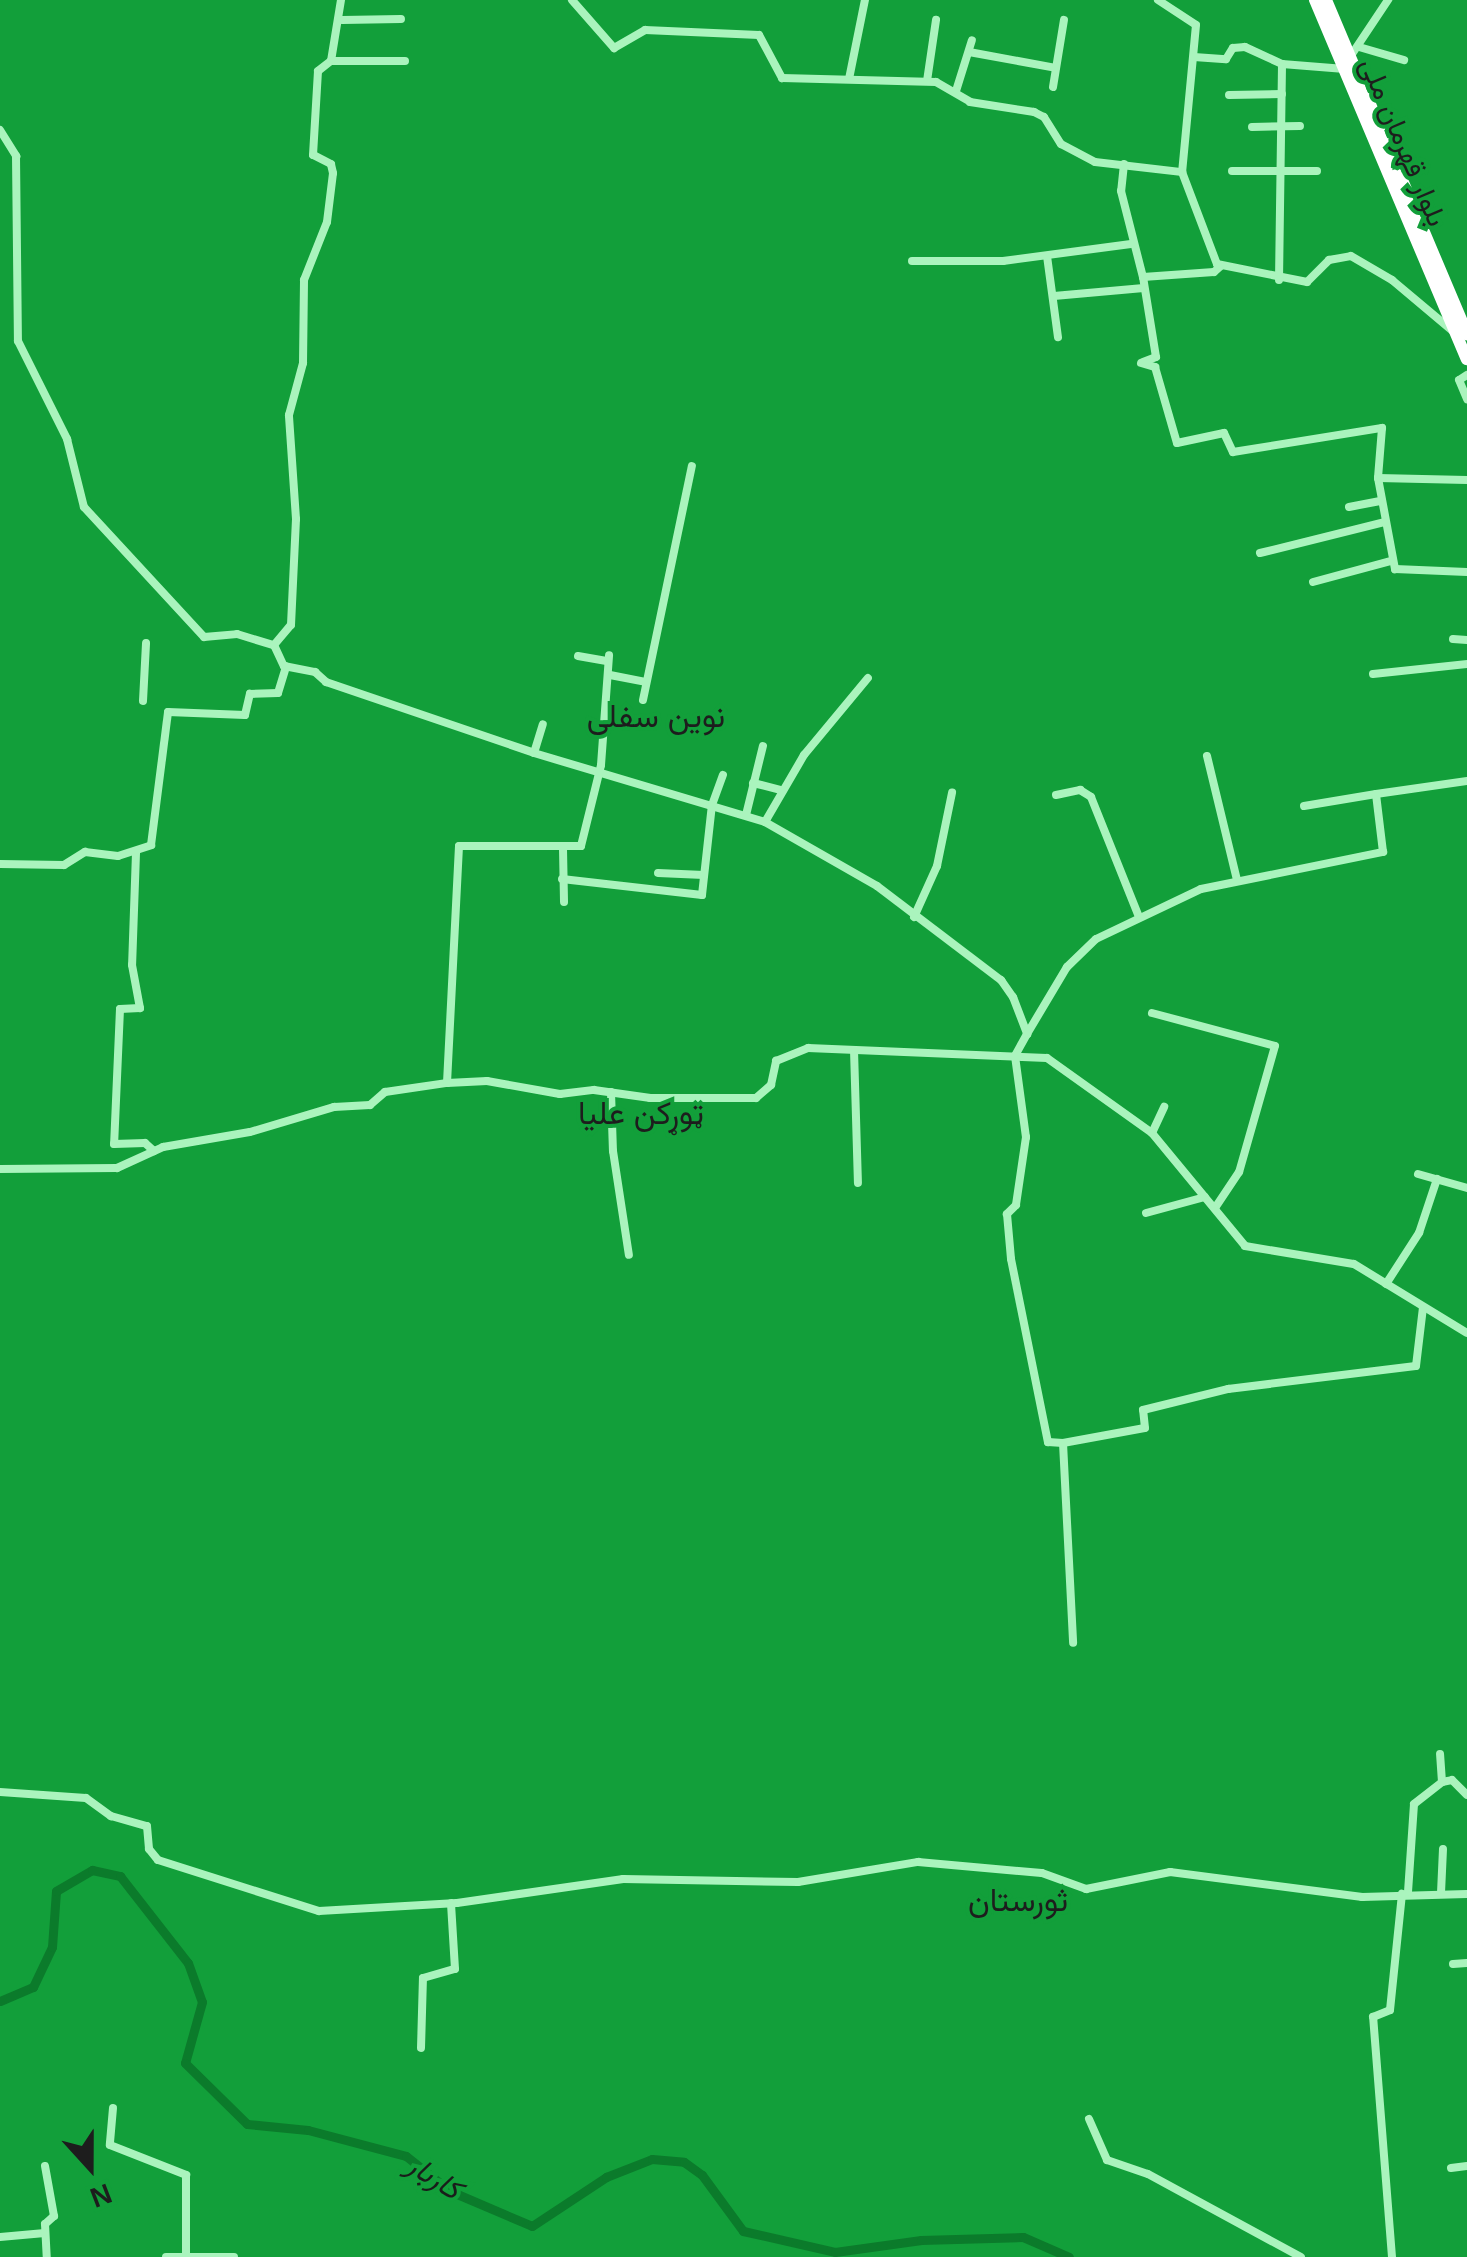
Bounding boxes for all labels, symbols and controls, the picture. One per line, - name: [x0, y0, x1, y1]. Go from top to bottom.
- street label: بلوار قهرمان ملی: [1352, 53, 1454, 231]
- district label: نوین سفلى: [587, 697, 725, 735]
- district label: ټوړکن علیا: [578, 1094, 704, 1132]
- district label: ثورستان: [968, 1881, 1068, 1919]
- north arrow: [40, 2117, 140, 2217]
- water label: کاربار: [400, 2146, 468, 2208]
- text: N: [86, 2177, 116, 2214]

